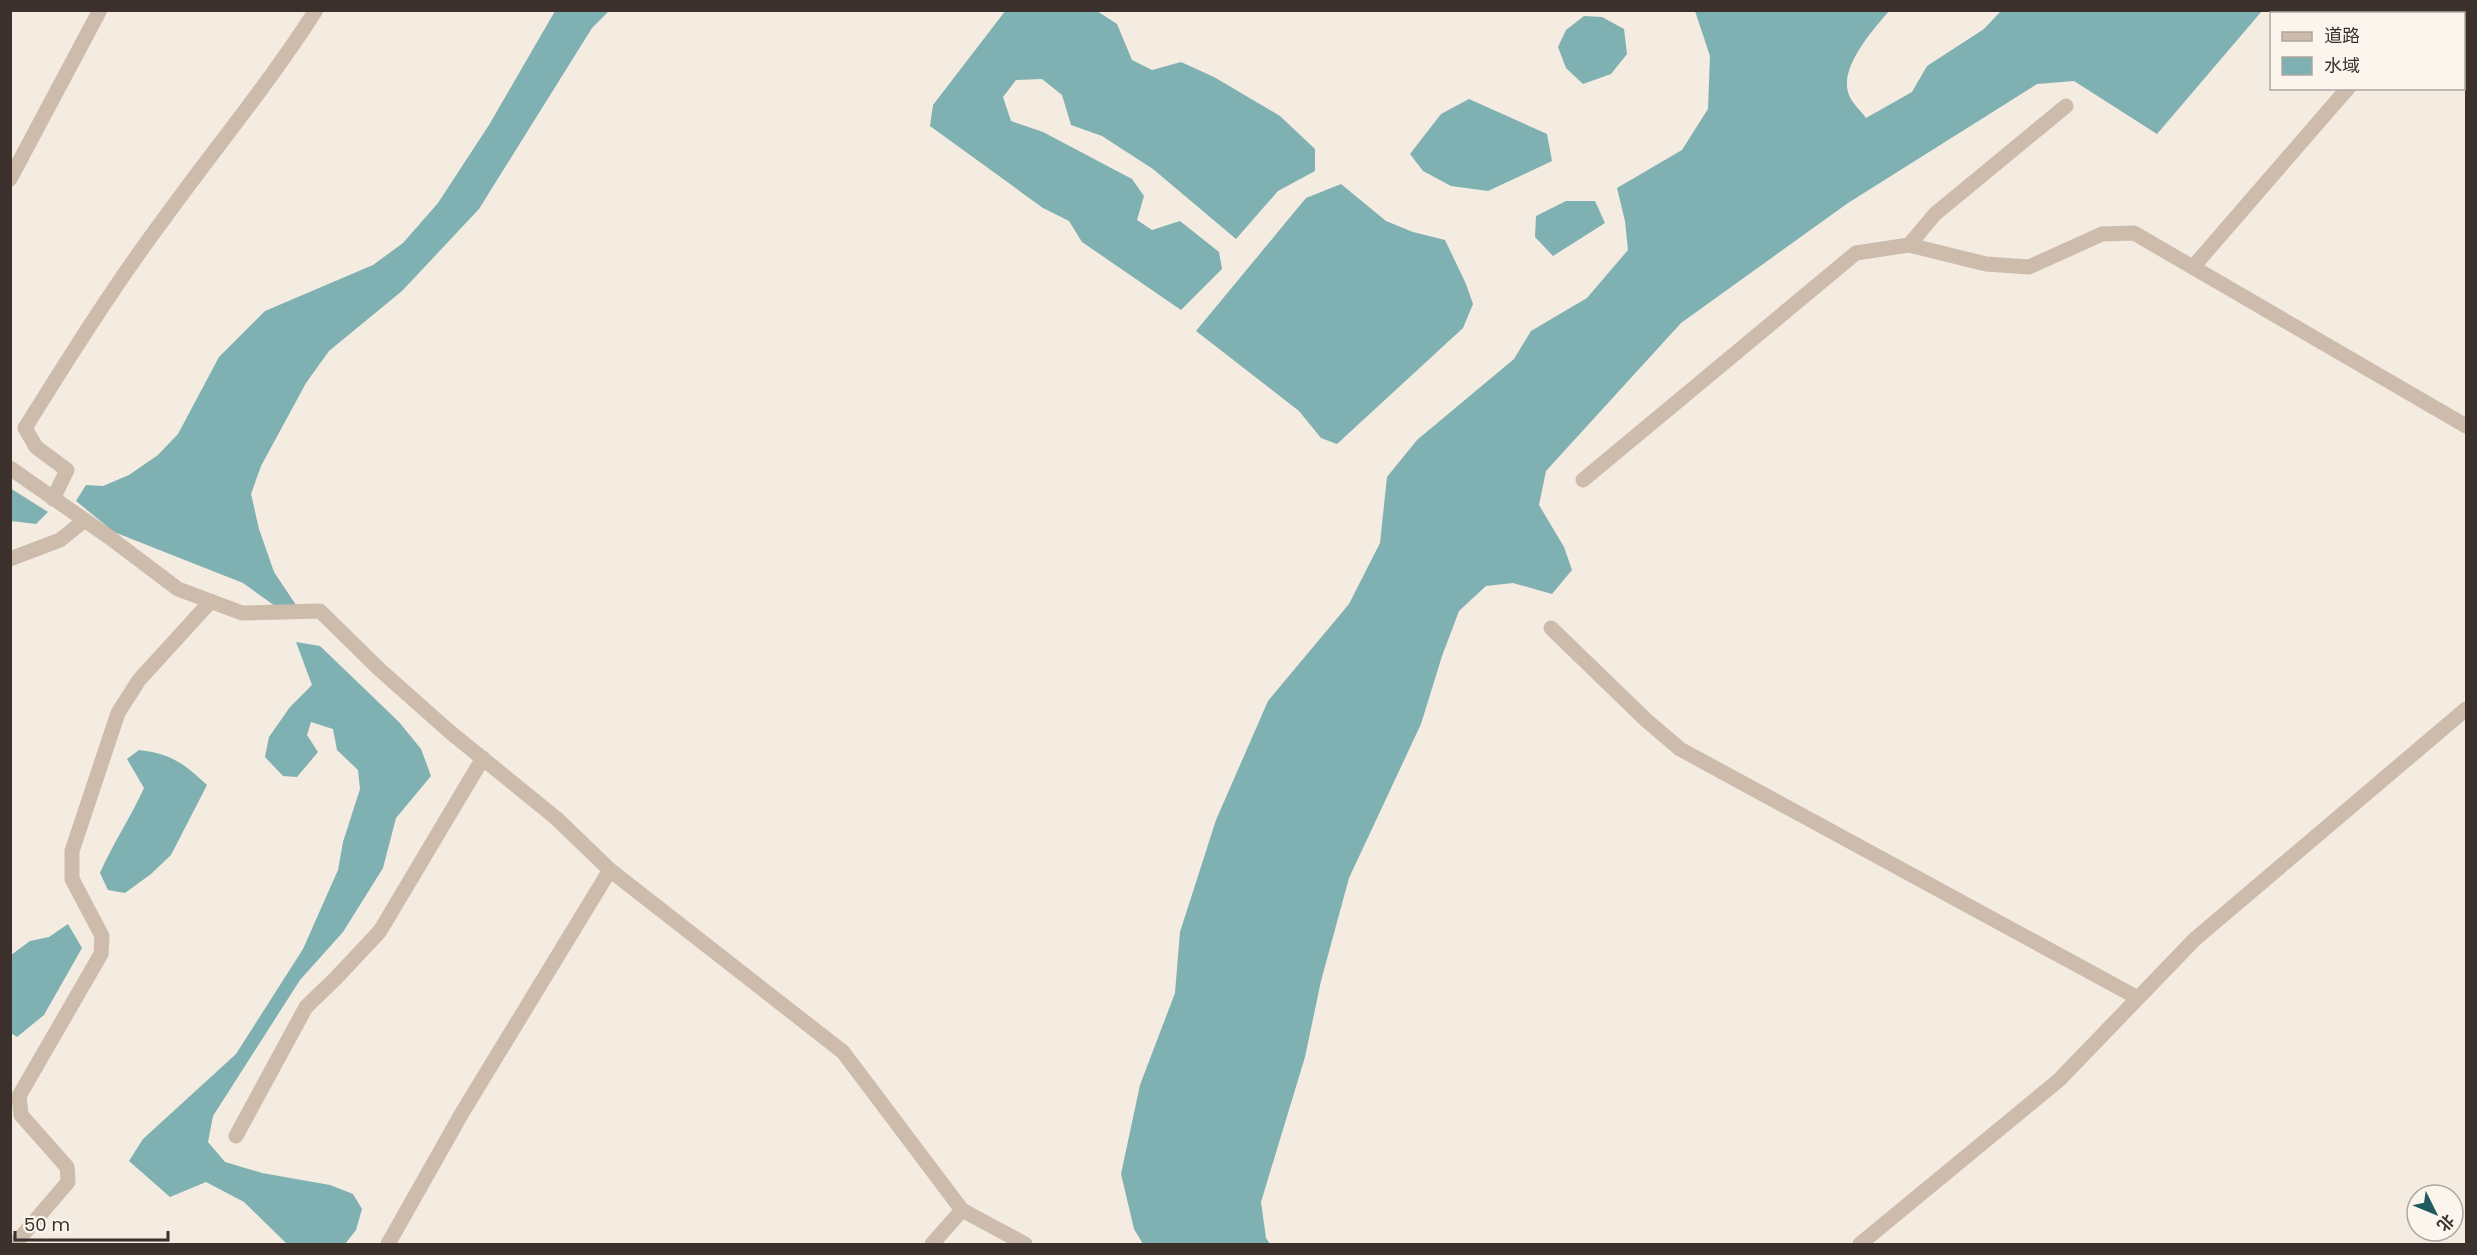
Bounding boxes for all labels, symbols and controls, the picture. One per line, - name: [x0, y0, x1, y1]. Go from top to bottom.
- legend: [2270, 12, 2465, 90]
- text: 道路: [2324, 23, 2360, 48]
- text: 水域: [2324, 53, 2360, 78]
- north arrow: [2405, 1183, 2465, 1243]
- scale bar: [15, 1204, 168, 1242]
- text: 北: [2432, 1209, 2459, 1237]
- text: 50 m: [24, 1212, 70, 1237]

